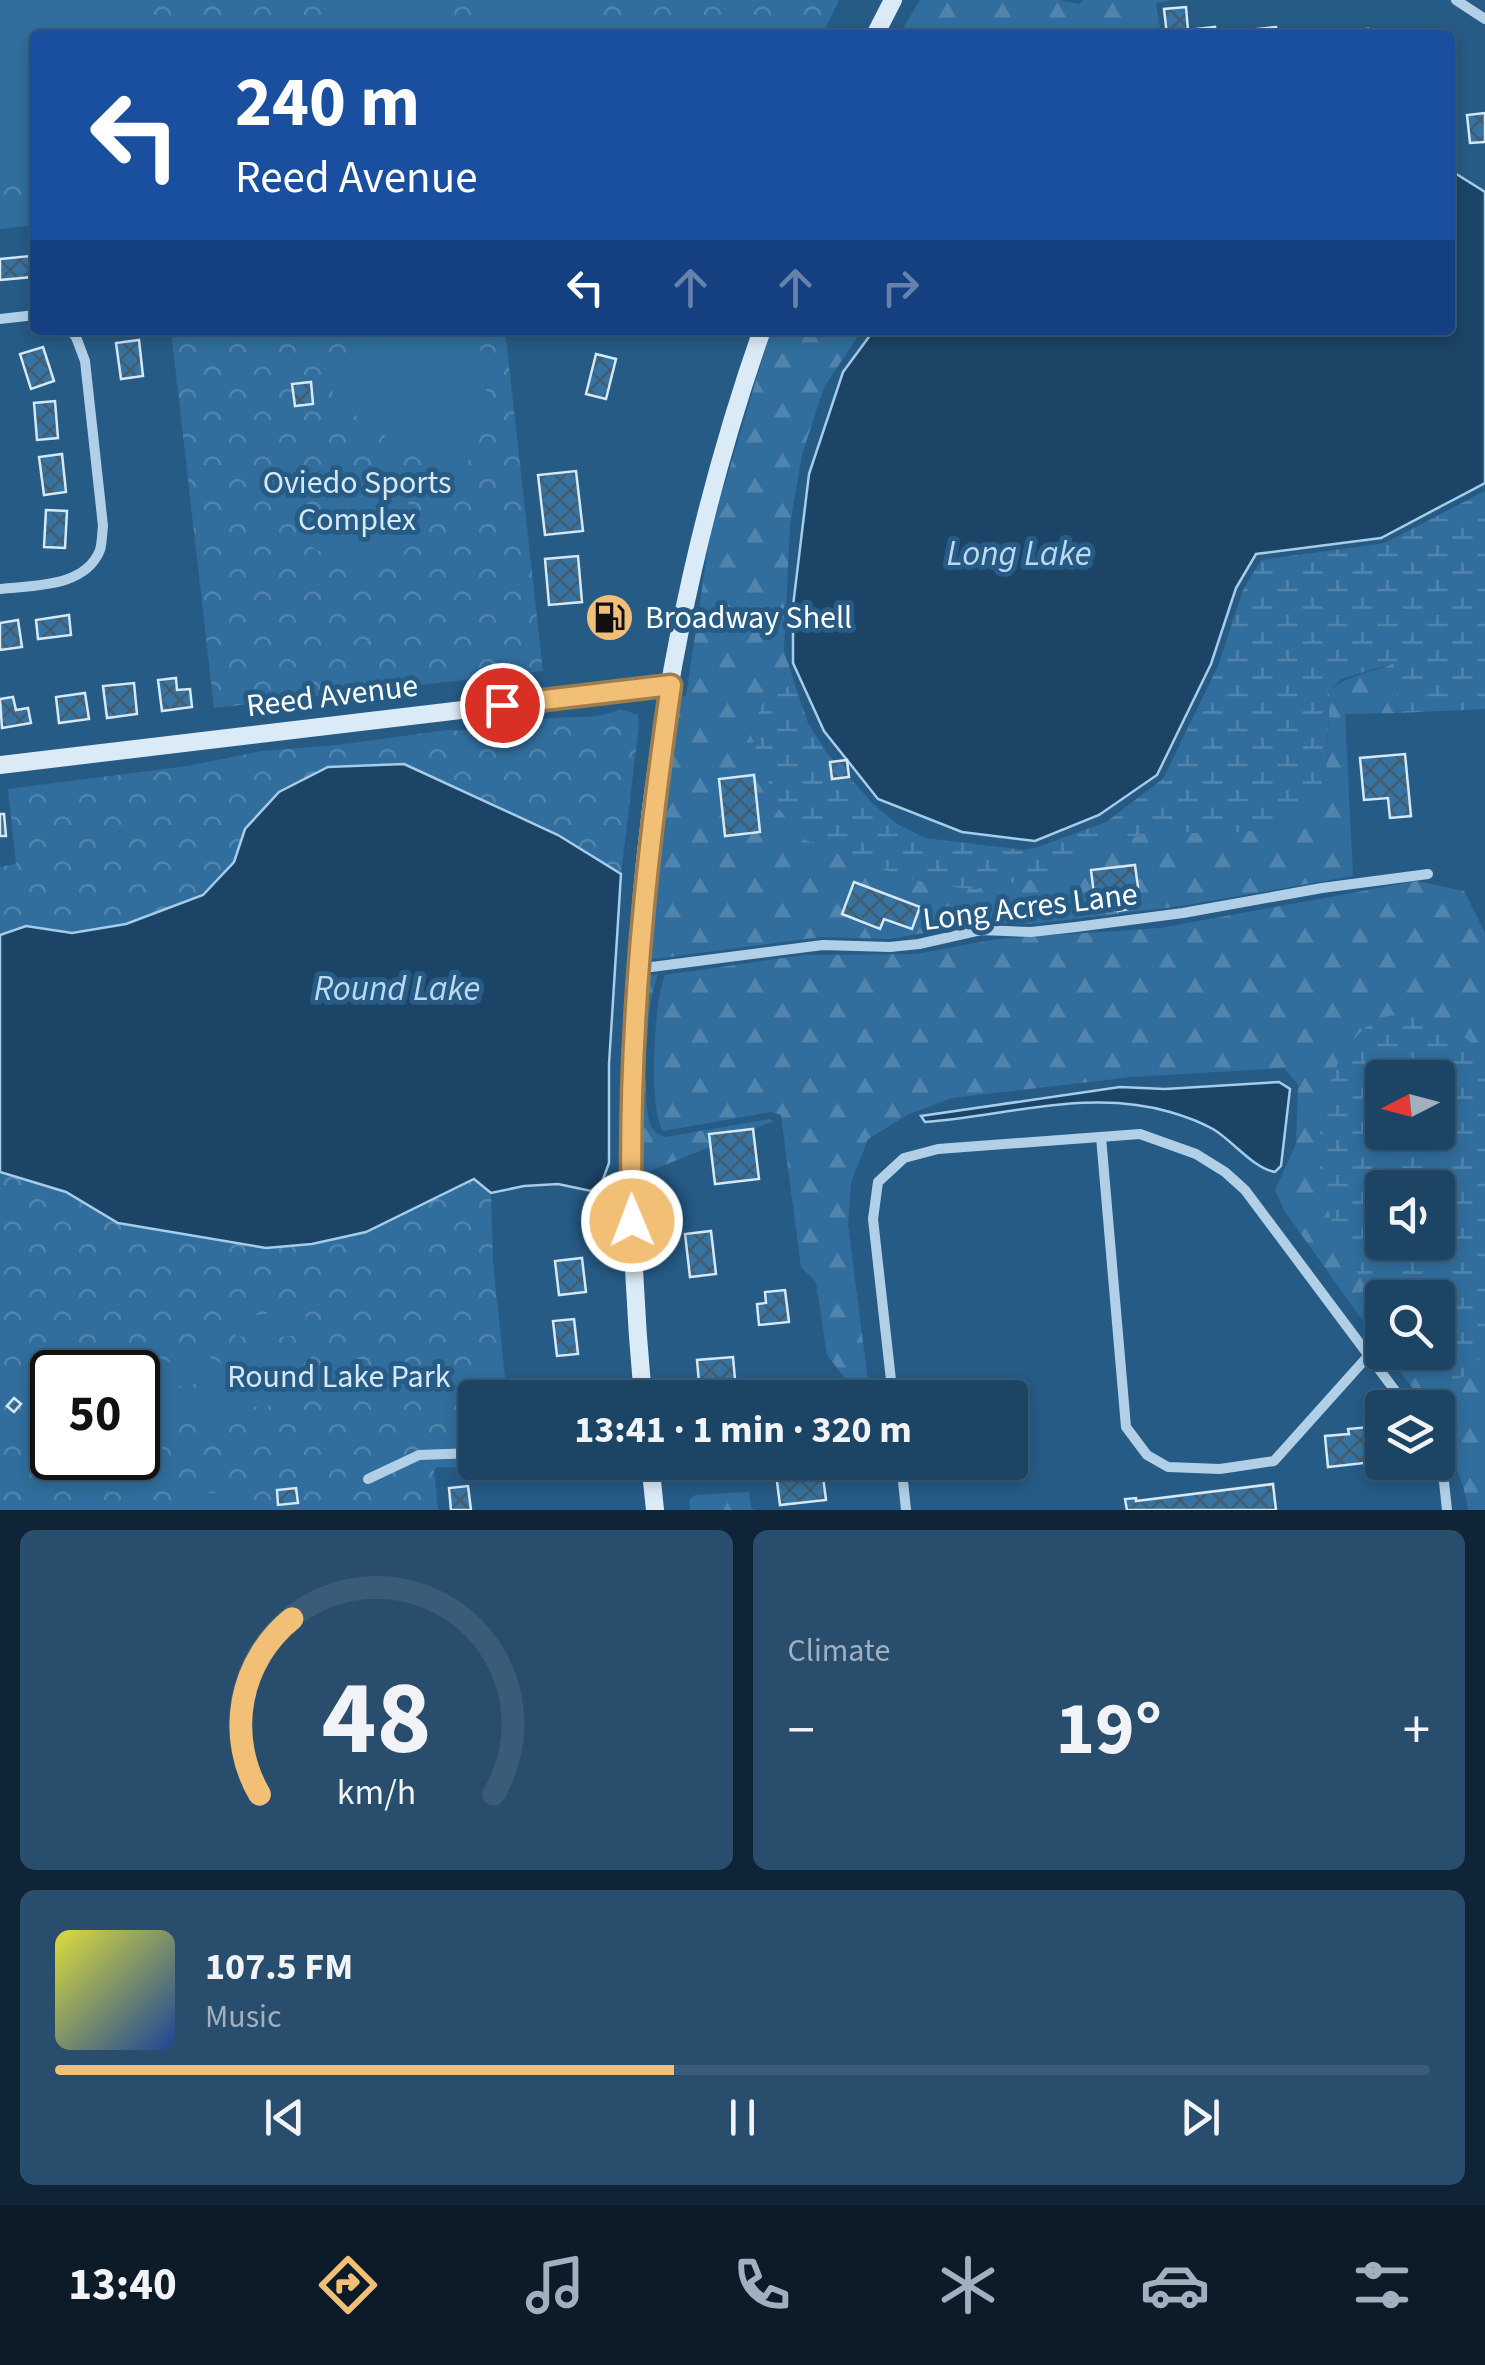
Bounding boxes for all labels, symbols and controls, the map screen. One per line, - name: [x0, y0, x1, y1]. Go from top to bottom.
- text: 240 m: [235, 53, 420, 153]
- icon: left: [70, 70, 200, 200]
- text: Reed Avenue: [235, 146, 477, 210]
- icon: left: [558, 260, 613, 315]
- icon: ahead: [663, 260, 718, 315]
- icon: ahead: [768, 260, 823, 315]
- icon: right: [873, 260, 928, 315]
- park label: Oviedo Sports Complex: [263, 460, 451, 543]
- water label: Long Lake: [947, 529, 1091, 579]
- fuel station icon: Broadway Shell: [584, 591, 636, 643]
- place label: Broadway Shell: [645, 595, 852, 641]
- street label: Reed Avenue: [244, 663, 420, 729]
- pin: [460, 663, 545, 748]
- icon: arrive: [475, 678, 530, 733]
- street label: Long Acres Lane: [920, 871, 1140, 943]
- water label: Round Lake: [314, 964, 480, 1014]
- north arrow: [1365, 1060, 1455, 1150]
- map controls: [1365, 1060, 1455, 1480]
- position arrow: [580, 1169, 684, 1273]
- button: sound: [1365, 1170, 1455, 1260]
- button: search: [1365, 1280, 1455, 1370]
- speed limit sign: 50: [30, 1350, 160, 1480]
- park label: Round Lake Park: [227, 1354, 451, 1400]
- button: layers: [1365, 1390, 1455, 1480]
- text: 13:41 · 1 min · 320 m: [574, 1403, 912, 1457]
- text: Climate: [788, 1628, 890, 1674]
- text: 48: [321, 1646, 431, 1794]
- text: 19°: [1055, 1676, 1162, 1783]
- text: −: [788, 1692, 815, 1770]
- text: +: [1403, 1692, 1430, 1770]
- text: km/h: [337, 1767, 416, 1818]
- text: 107.5 FM: [205, 1940, 353, 1994]
- text: Music: [205, 1994, 282, 2040]
- icon: previous: [257, 2090, 312, 2145]
- icon: pause: [715, 2090, 770, 2145]
- icon: next: [1173, 2090, 1228, 2145]
- icon: directions: [313, 2250, 383, 2320]
- icon: music: [520, 2250, 590, 2320]
- icon: phone: [727, 2250, 797, 2320]
- icon: climate: [933, 2250, 1003, 2320]
- icon: car: [1140, 2250, 1210, 2320]
- icon: filters: [1347, 2250, 1417, 2320]
- text: 13:40: [68, 2253, 177, 2317]

